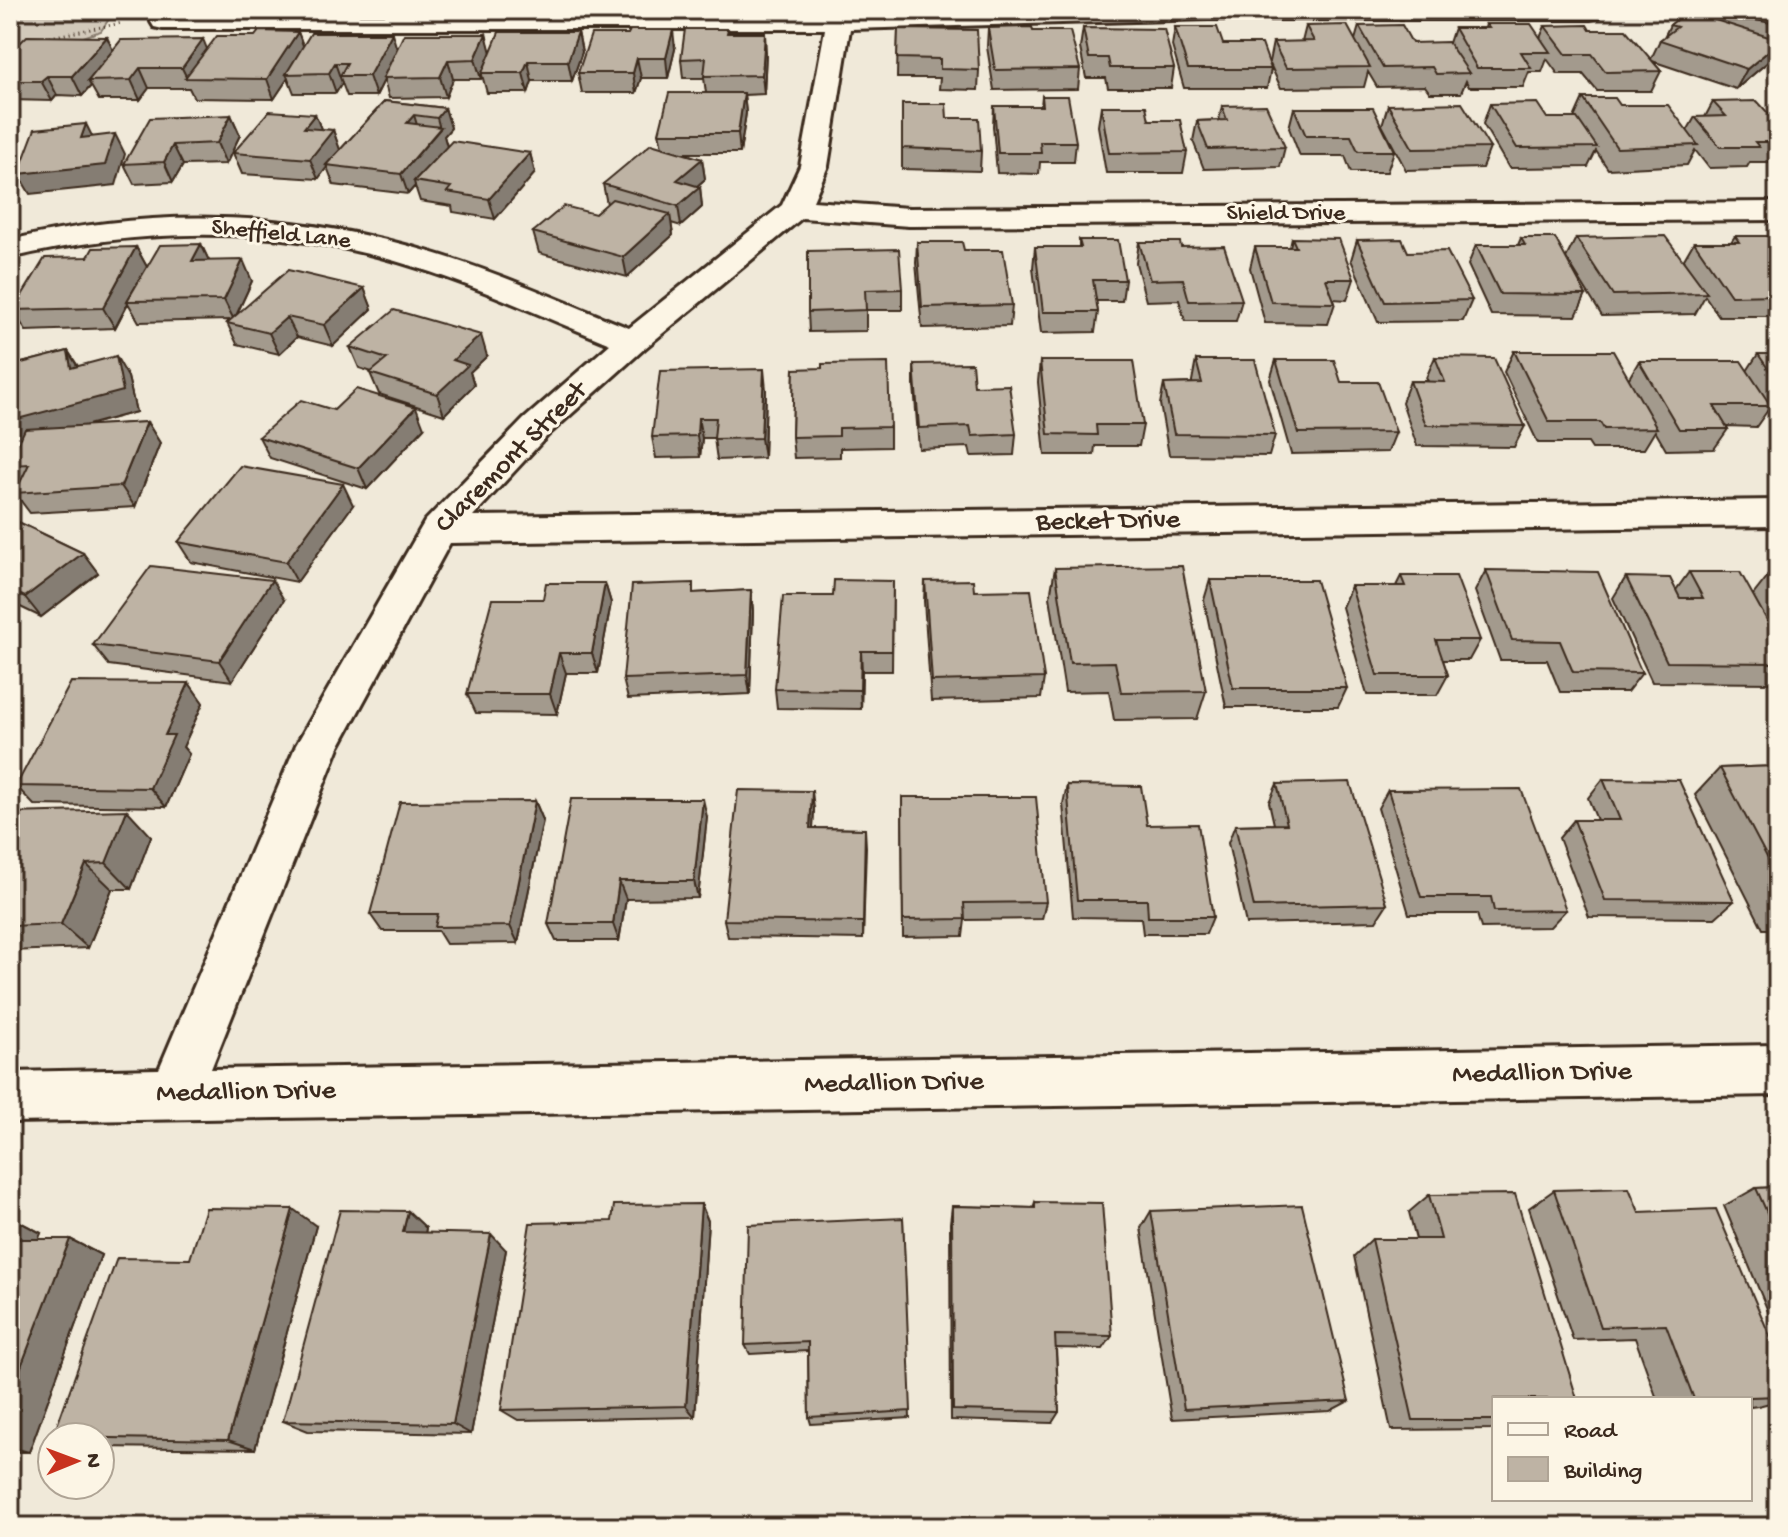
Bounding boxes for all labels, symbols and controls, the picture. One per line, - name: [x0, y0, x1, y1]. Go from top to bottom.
- street label: Shield Drive: [1227, 200, 1346, 229]
- street label: Sheffield Lane: [210, 213, 353, 257]
- street label: Claremont Street: [429, 373, 597, 541]
- street label: Becket Drive: [1035, 504, 1181, 540]
- street label: Medallion Drive: [1452, 1056, 1633, 1092]
- street label: Medallion Drive: [804, 1066, 985, 1102]
- street label: Medallion Drive: [156, 1075, 337, 1111]
- legend: [1492, 1397, 1752, 1501]
- text: Road: [1564, 1418, 1618, 1447]
- north arrow: [36, 1421, 116, 1501]
- text: N: [79, 1453, 105, 1468]
- text: Building: [1563, 1458, 1642, 1487]

